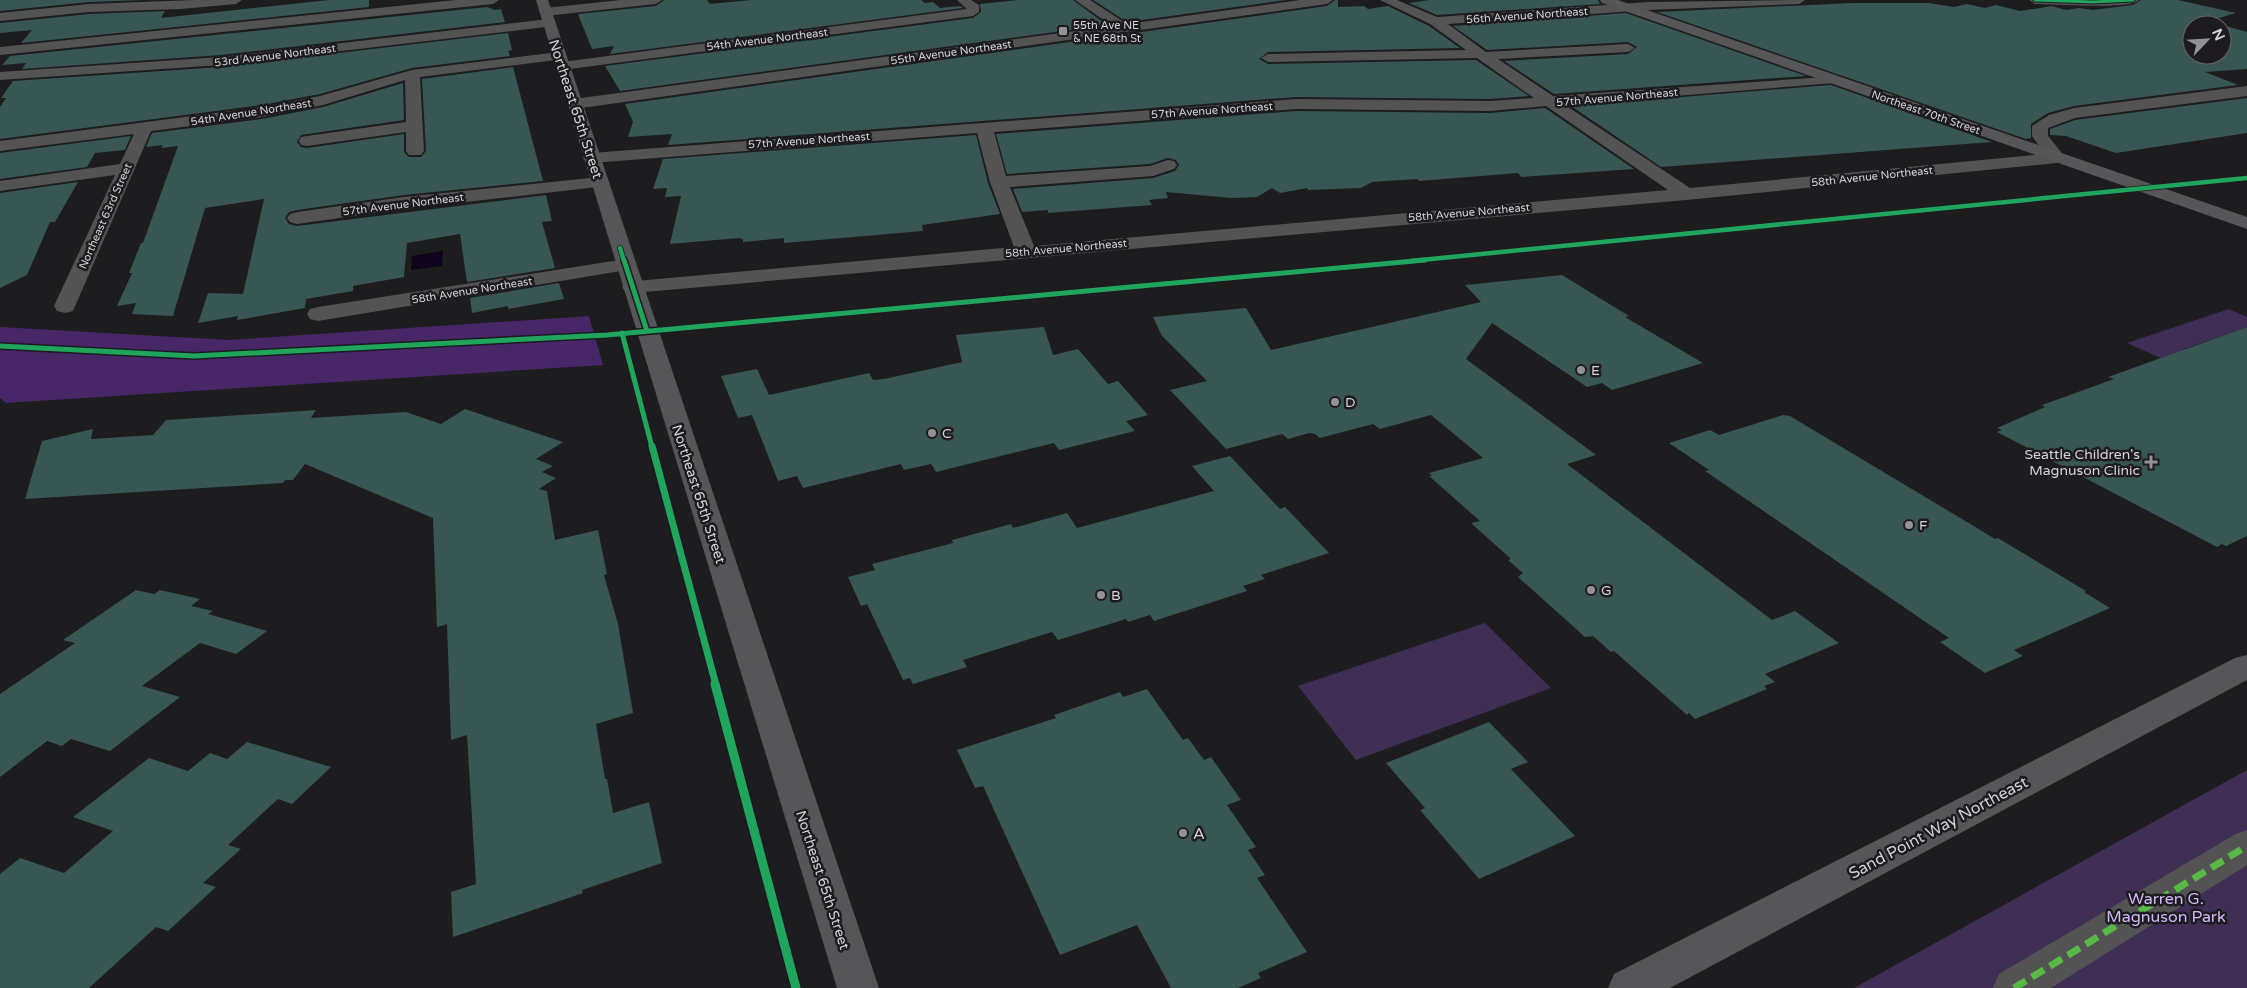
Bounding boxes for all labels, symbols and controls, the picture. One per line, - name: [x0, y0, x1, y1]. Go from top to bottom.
- street label: 56th Avenue Northeast: [1466, 5, 1588, 26]
- north arrow: [2182, 15, 2232, 65]
- place label: 55th Ave NE & NE 68th St: [1073, 19, 1141, 45]
- marker: 55th Ave NE & NE 68th St: [1057, 25, 1069, 37]
- street label: 54th Avenue Northeast: [706, 26, 828, 53]
- text: N: [2208, 26, 2228, 43]
- street label: Northeast 65th Street: [545, 37, 606, 182]
- street label: 55th Avenue Northeast: [890, 38, 1012, 67]
- street label: 53rd Avenue Northeast: [214, 42, 337, 69]
- street label: 57th Avenue Northeast: [1556, 86, 1678, 109]
- street label: Northeast 70th Street: [1870, 88, 1982, 137]
- street label: 54th Avenue Northeast: [190, 97, 312, 128]
- street label: 57th Avenue Northeast: [1151, 100, 1273, 121]
- street label: 57th Avenue Northeast: [748, 130, 870, 151]
- street label: Northeast 63rd Street: [76, 161, 135, 271]
- street label: 58th Avenue Northeast: [1811, 164, 1933, 189]
- street label: 57th Avenue Northeast: [342, 191, 464, 218]
- street label: 58th Avenue Northeast: [1408, 201, 1530, 224]
- street label: 58th Avenue Northeast: [1005, 237, 1127, 260]
- street label: 58th Avenue Northeast: [411, 275, 533, 306]
- place label: E: [1591, 362, 1600, 379]
- marker: E: [1575, 364, 1587, 376]
- place label: D: [1345, 394, 1356, 411]
- marker: D: [1329, 396, 1341, 408]
- street label: Northeast 65th Street: [668, 422, 729, 567]
- place label: C: [942, 425, 952, 442]
- marker: C: [926, 427, 938, 439]
- place label: Seattle Children's Magnuson Clinic: [2025, 446, 2140, 479]
- marker: Seattle Children's Magnuson Clinic: [2144, 455, 2158, 469]
- place label: F: [1919, 517, 1928, 534]
- marker: F: [1903, 519, 1915, 531]
- place label: G: [1601, 582, 1612, 599]
- marker: G: [1585, 584, 1597, 596]
- place label: B: [1111, 587, 1121, 604]
- marker: B: [1095, 589, 1107, 601]
- street label: Sand Point Way Northeast: [1845, 772, 2032, 884]
- street label: Northeast 65th Street: [792, 808, 853, 953]
- place label: A: [1193, 824, 1205, 844]
- marker: A: [1177, 827, 1189, 839]
- park label: Warren G. Magnuson Park: [2106, 889, 2226, 927]

